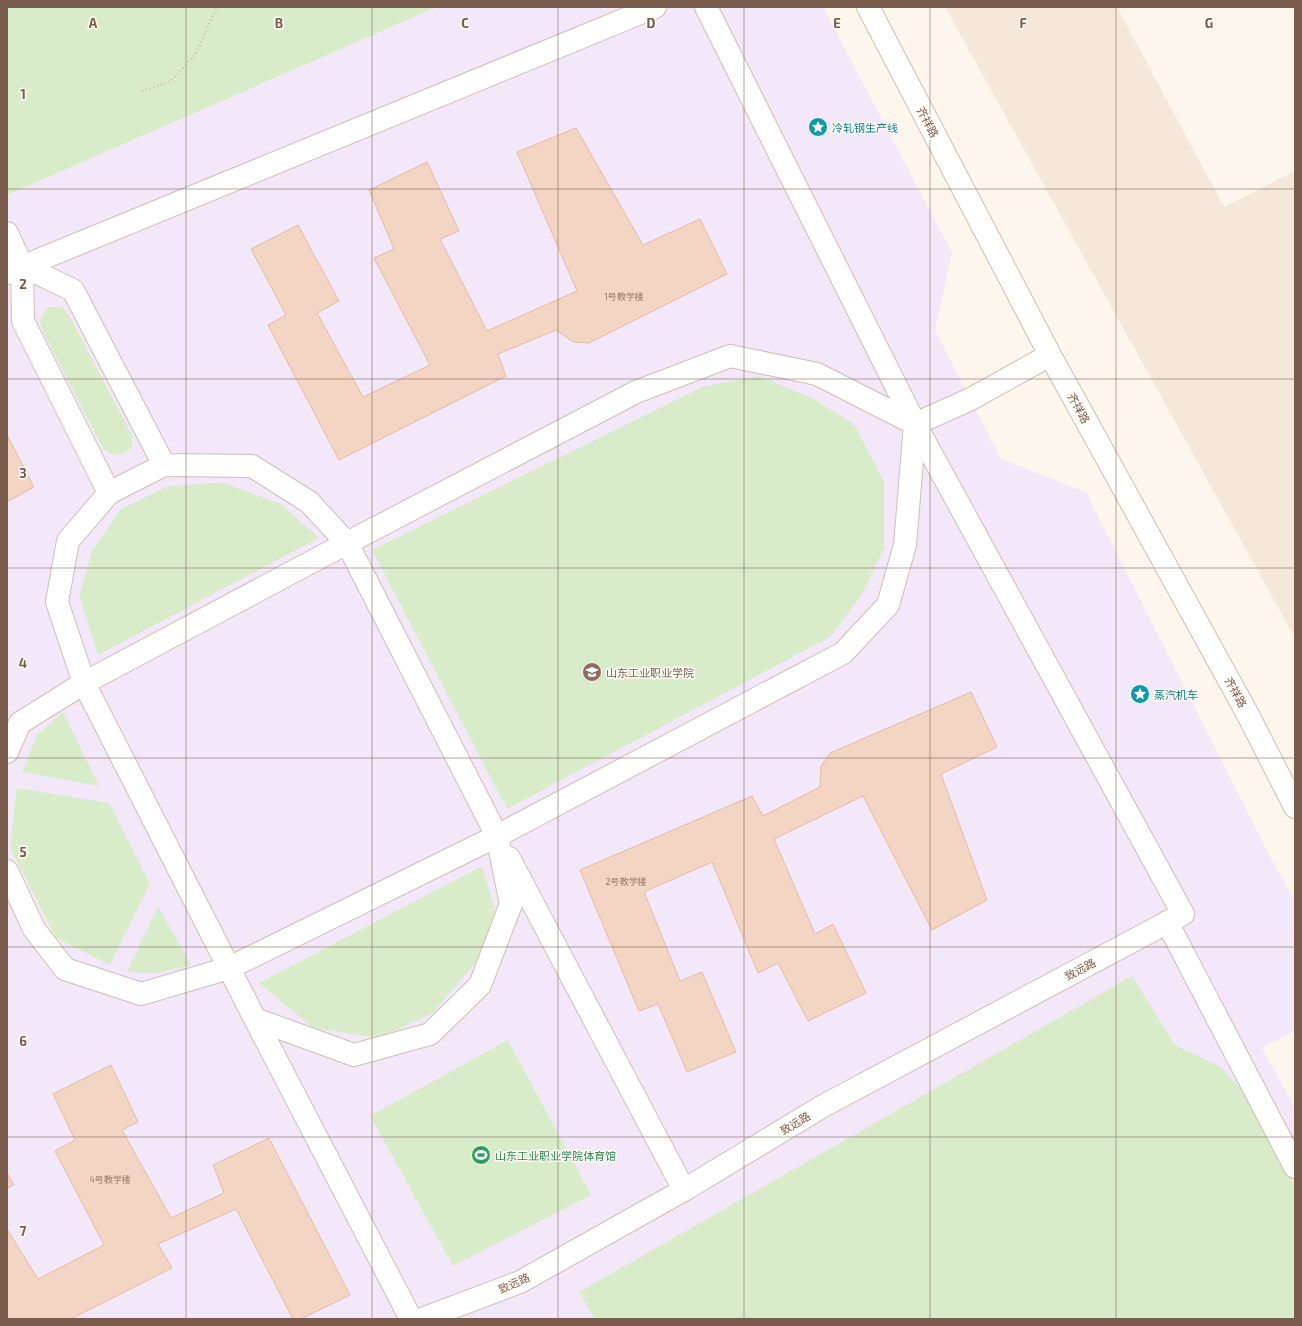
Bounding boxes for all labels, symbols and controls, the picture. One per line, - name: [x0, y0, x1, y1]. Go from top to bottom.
- text: A: [89, 15, 98, 31]
- text: B: [275, 15, 283, 31]
- text: C: [461, 15, 469, 31]
- text: D: [647, 15, 656, 31]
- text: E: [833, 15, 841, 31]
- text: F: [1019, 15, 1027, 31]
- text: G: [1205, 15, 1213, 31]
- text: 1: [20, 86, 26, 102]
- street label: 齐祥路: [915, 104, 941, 140]
- place icon: 冷轧钢生产线: [807, 116, 829, 138]
- place label: 冷轧钢生产线: [832, 121, 898, 134]
- text: 2: [19, 276, 27, 292]
- house number: 1号教学楼: [604, 291, 644, 302]
- street label: 齐祥路: [1065, 390, 1093, 426]
- text: 3: [19, 465, 27, 481]
- text: 4: [19, 655, 27, 671]
- school or university icon: 山东工业职业学院: [581, 661, 603, 683]
- place label: 山东工业职业学院: [606, 666, 694, 679]
- street label: 齐祥路: [1222, 674, 1250, 710]
- place icon: 蒸汽机车: [1129, 683, 1151, 705]
- place label: 蒸汽机车: [1154, 688, 1198, 701]
- text: 5: [19, 844, 27, 860]
- house number: 2号教学楼: [605, 876, 647, 887]
- street label: 致远路: [1062, 956, 1098, 982]
- text: 6: [19, 1033, 27, 1049]
- street label: 致远路: [778, 1109, 812, 1137]
- sports icon: 山东工业职业学院体育馆: [470, 1144, 492, 1166]
- place label: 山东工业职业学院体育馆: [495, 1149, 616, 1162]
- house number: 4号教学楼: [89, 1174, 131, 1185]
- text: 7: [20, 1223, 27, 1239]
- street label: 致远路: [496, 1270, 532, 1296]

